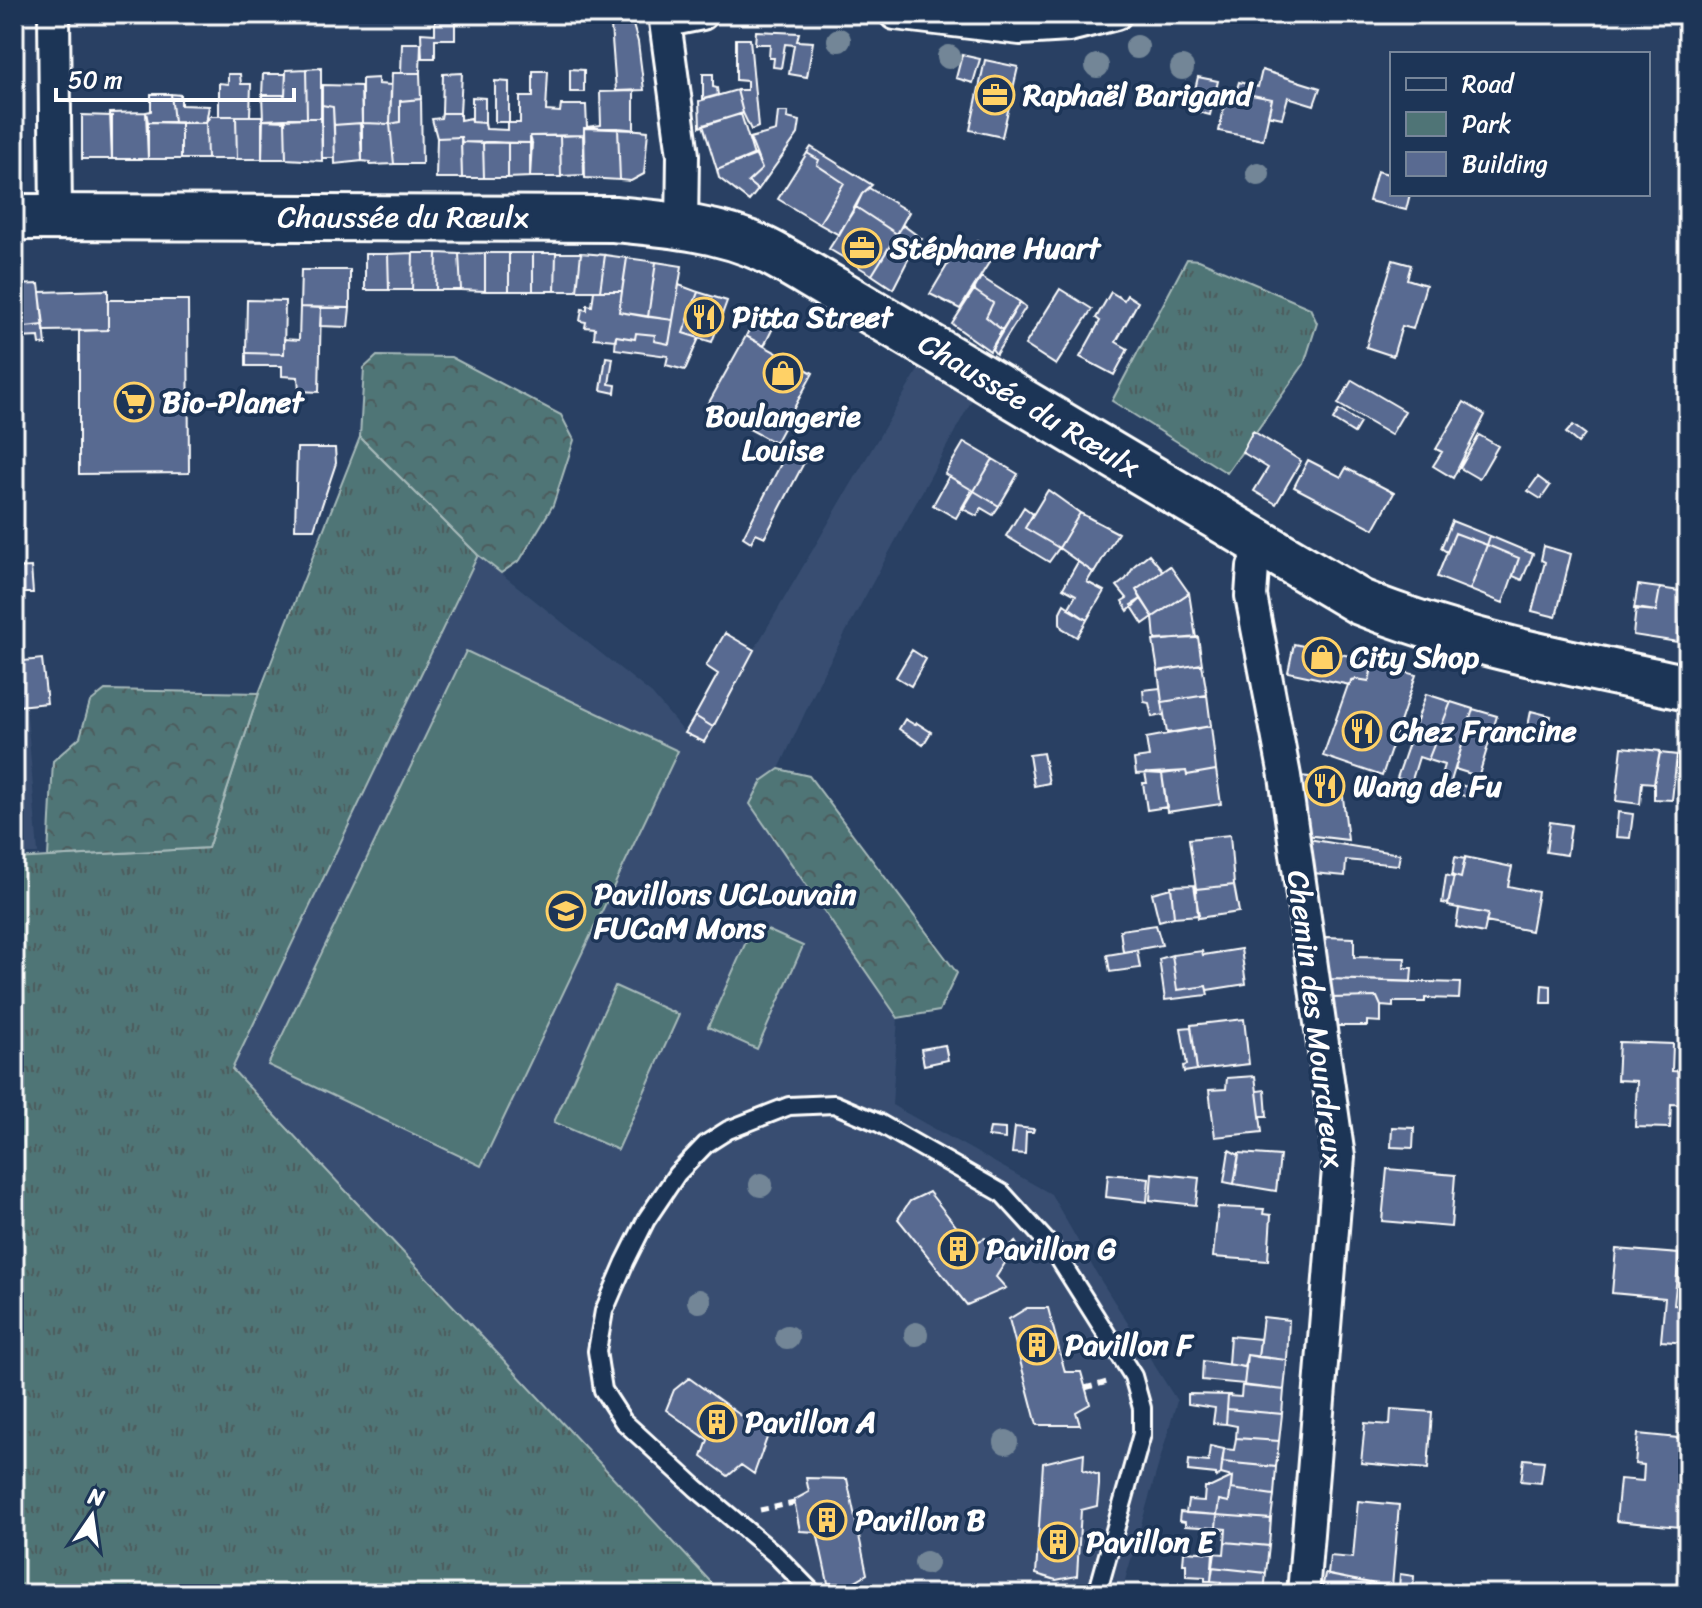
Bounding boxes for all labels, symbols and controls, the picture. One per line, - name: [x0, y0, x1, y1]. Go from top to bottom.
- scale bar: [56, 52, 294, 102]
- legend: [1390, 52, 1650, 196]
- text: 50 m: [68, 59, 123, 101]
- text: Road: [1462, 63, 1516, 105]
- place label: Raphaël Barigand: [1022, 68, 1255, 122]
- office icon: Raphaël Barigand: [974, 74, 1016, 116]
- text: Park: [1462, 103, 1511, 145]
- text: Building: [1462, 143, 1548, 185]
- street label: Chaussée du Rœulx: [277, 190, 529, 244]
- place label: Stéphane Huart: [889, 221, 1102, 275]
- office icon: Stéphane Huart: [841, 227, 883, 269]
- place label: Pitta Street: [732, 290, 894, 344]
- restaurant icon: Pitta Street: [683, 296, 725, 338]
- street label: Chaussée du Rœulx: [907, 317, 1151, 493]
- shop icon: Boulangerie Louise: [762, 352, 804, 394]
- place label: Bio-Planet: [162, 375, 305, 429]
- supermarket icon: Bio-Planet: [113, 381, 155, 423]
- place label: Boulangerie Louise: [705, 389, 861, 477]
- place label: City Shop: [1349, 630, 1479, 684]
- shop icon: City Shop: [1301, 636, 1343, 678]
- place label: Chez Francine: [1389, 704, 1577, 758]
- restaurant icon: Chez Francine: [1341, 710, 1383, 752]
- place label: Wang de Fu: [1353, 759, 1503, 813]
- restaurant icon: Wang de Fu: [1304, 765, 1346, 807]
- place label: Pavillons UCLouvain FUCaM Mons: [593, 867, 857, 955]
- street label: Chemin des Mourdreux: [1271, 867, 1361, 1171]
- school or university icon: Pavillons UCLouvain FUCaM Mons: [545, 890, 587, 932]
- place label: Pavillon G: [986, 1222, 1116, 1276]
- building icon: Pavillon G: [937, 1228, 979, 1270]
- place label: Pavillon F: [1065, 1318, 1194, 1372]
- building icon: Pavillon F: [1016, 1324, 1058, 1366]
- place label: Pavillon A: [745, 1395, 876, 1449]
- building icon: Pavillon A: [696, 1401, 738, 1443]
- north arrow: [52, 1476, 132, 1556]
- text: N: [84, 1476, 109, 1518]
- place label: Pavillon B: [855, 1493, 985, 1547]
- building icon: Pavillon B: [806, 1499, 848, 1541]
- place label: Pavillon E: [1086, 1515, 1216, 1569]
- building icon: Pavillon E: [1037, 1521, 1079, 1563]

